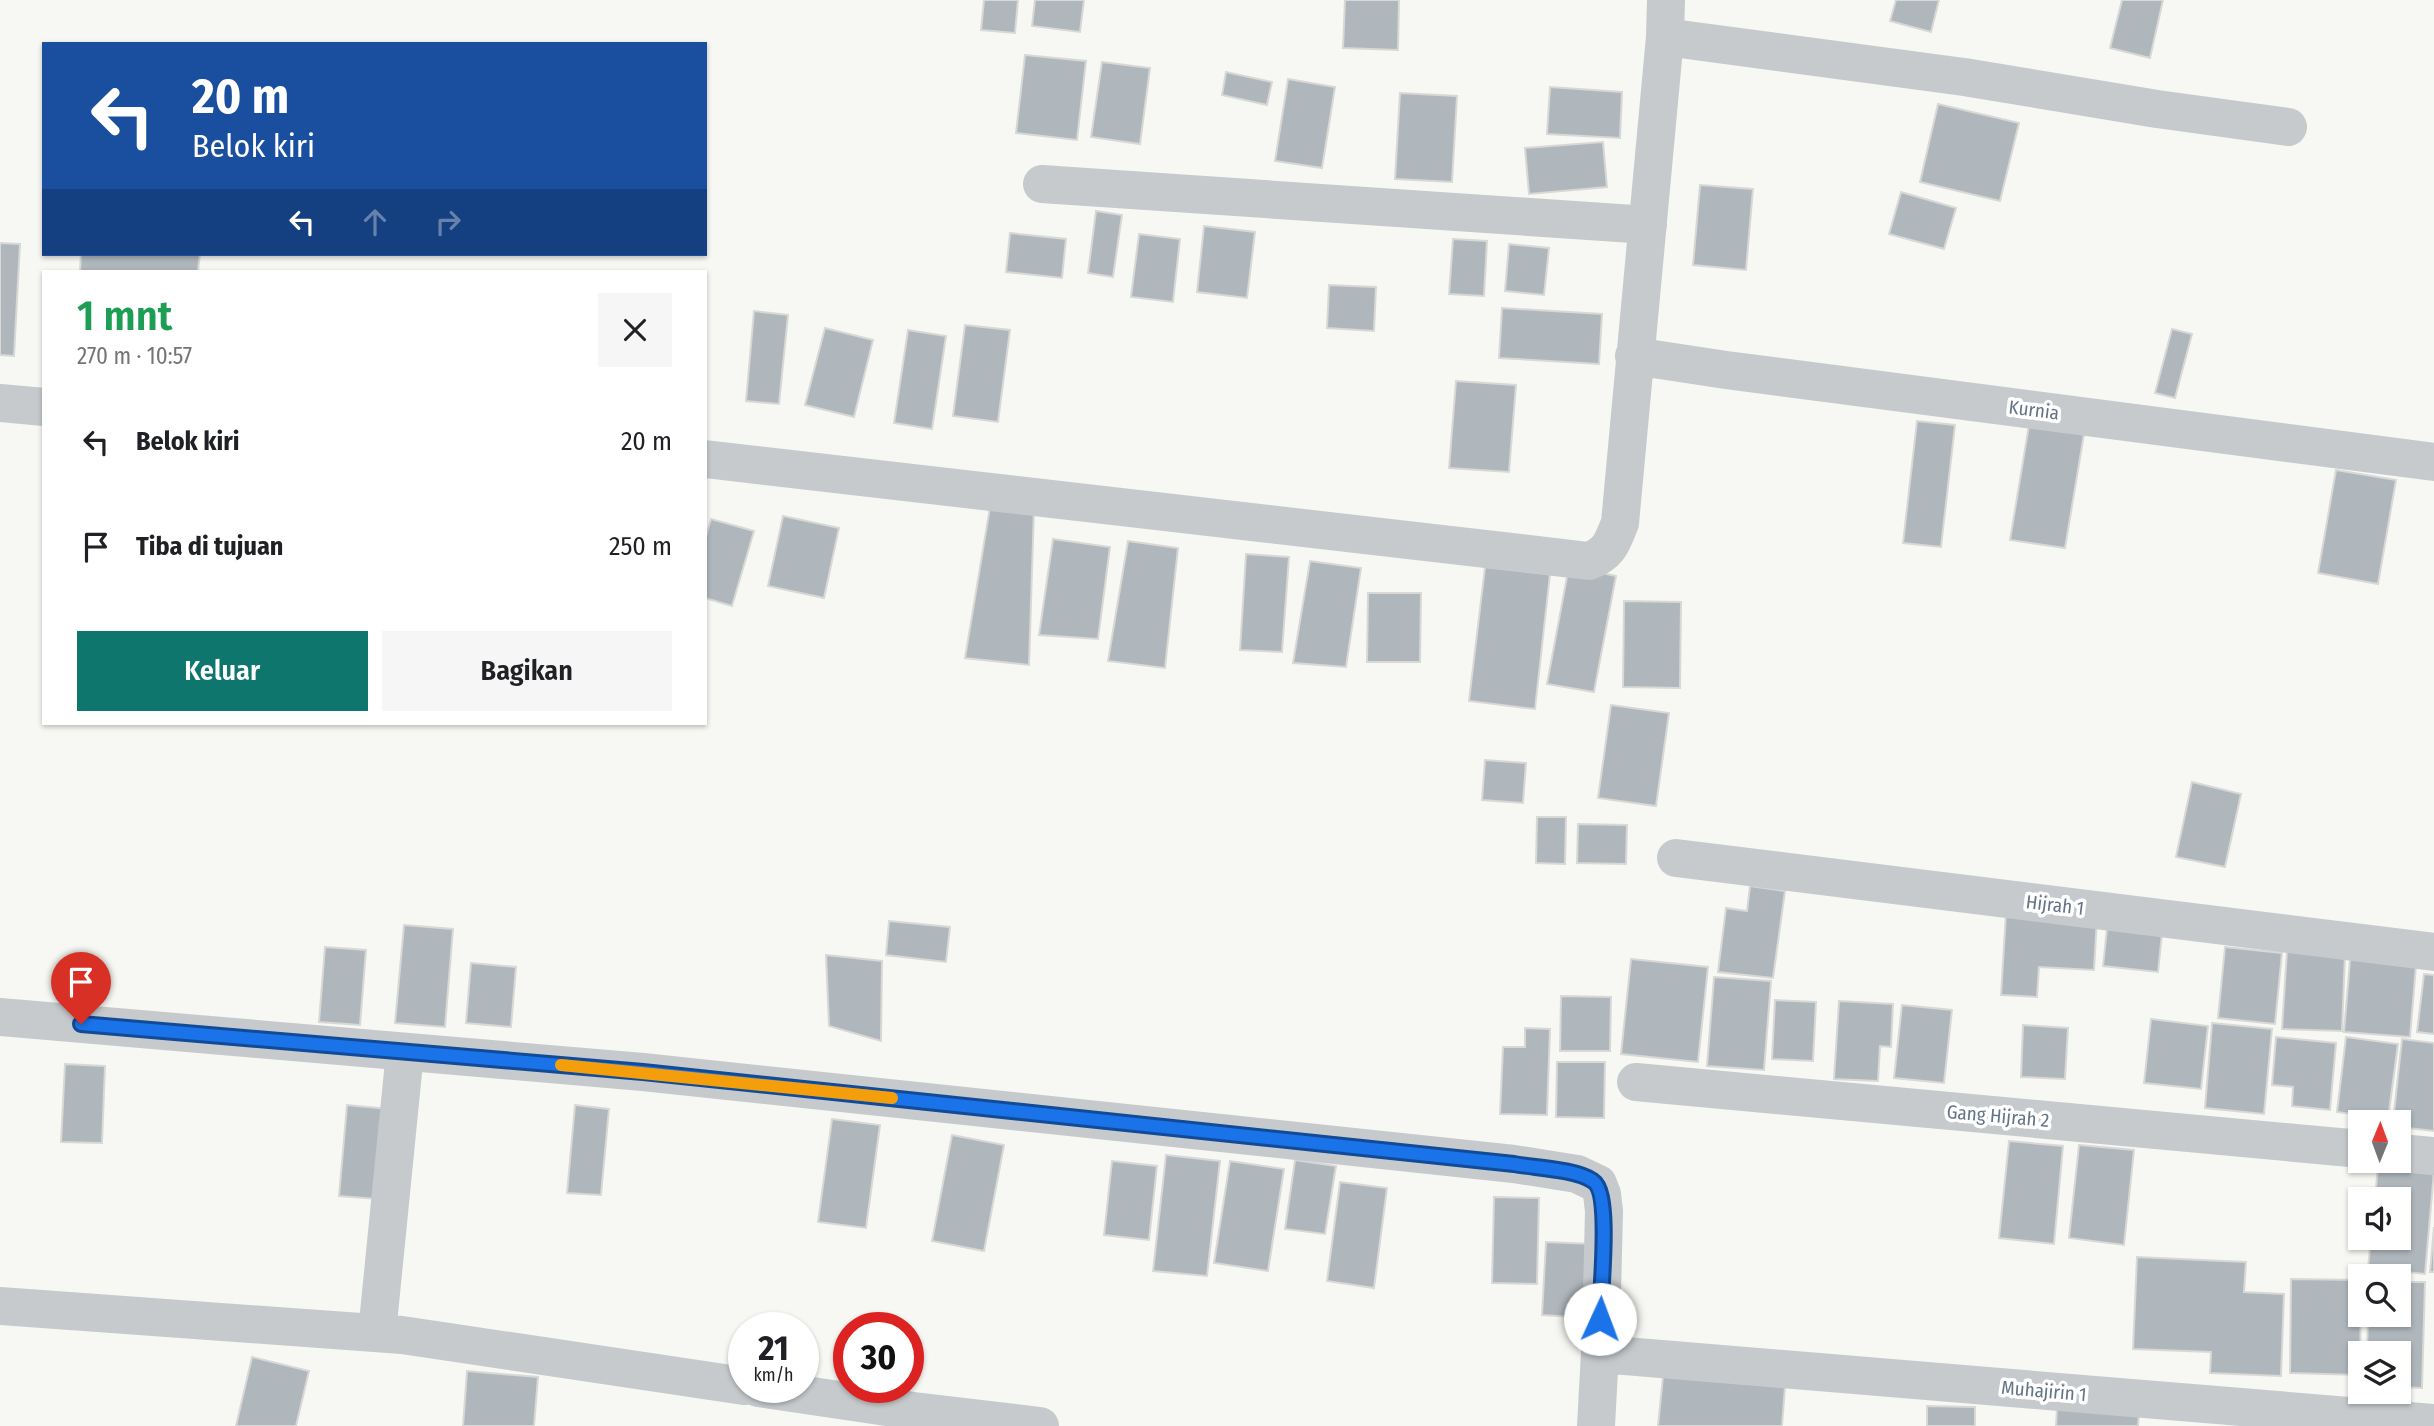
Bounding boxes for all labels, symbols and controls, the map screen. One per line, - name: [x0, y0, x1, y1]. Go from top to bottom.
- text: 20 m: [192, 67, 289, 126]
- icon: left: [77, 70, 168, 161]
- text: Belok kiri: [192, 127, 315, 165]
- icon: left: [283, 203, 321, 241]
- icon: ahead: [356, 203, 394, 241]
- icon: right: [429, 203, 467, 241]
- text: 1 mnt: [77, 291, 172, 341]
- button: close: [598, 293, 672, 367]
- text: 270 m · 10:57: [77, 342, 192, 370]
- street label: Kurnia: [2008, 396, 2060, 424]
- icon: left: [77, 423, 115, 461]
- text: Belok kiri: [136, 426, 239, 457]
- text: 20 m: [621, 426, 672, 457]
- icon: arrive: [77, 528, 115, 566]
- text: Tiba di tujuan: [136, 531, 283, 562]
- text: 250 m: [609, 531, 672, 562]
- button: Keluar: [77, 631, 368, 711]
- button: Bagikan: [382, 631, 672, 711]
- street label: Hijrah 1: [2025, 890, 2085, 920]
- pin: [51, 952, 111, 1024]
- icon: arrive: [62, 963, 100, 1001]
- street label: Gang Hijrah 2: [1946, 1100, 2050, 1132]
- north arrow: [2348, 1110, 2412, 1172]
- map controls: [2348, 1110, 2411, 1404]
- button: sound: [2348, 1187, 2411, 1250]
- button: search: [2348, 1264, 2411, 1327]
- position arrow: [1563, 1282, 1637, 1356]
- speed limit sign: 30: [833, 1312, 924, 1403]
- text: 21: [758, 1327, 789, 1369]
- button: layers: [2348, 1341, 2411, 1404]
- text: km/h: [753, 1364, 794, 1386]
- street label: Muhajirin 1: [2000, 1376, 2088, 1406]

